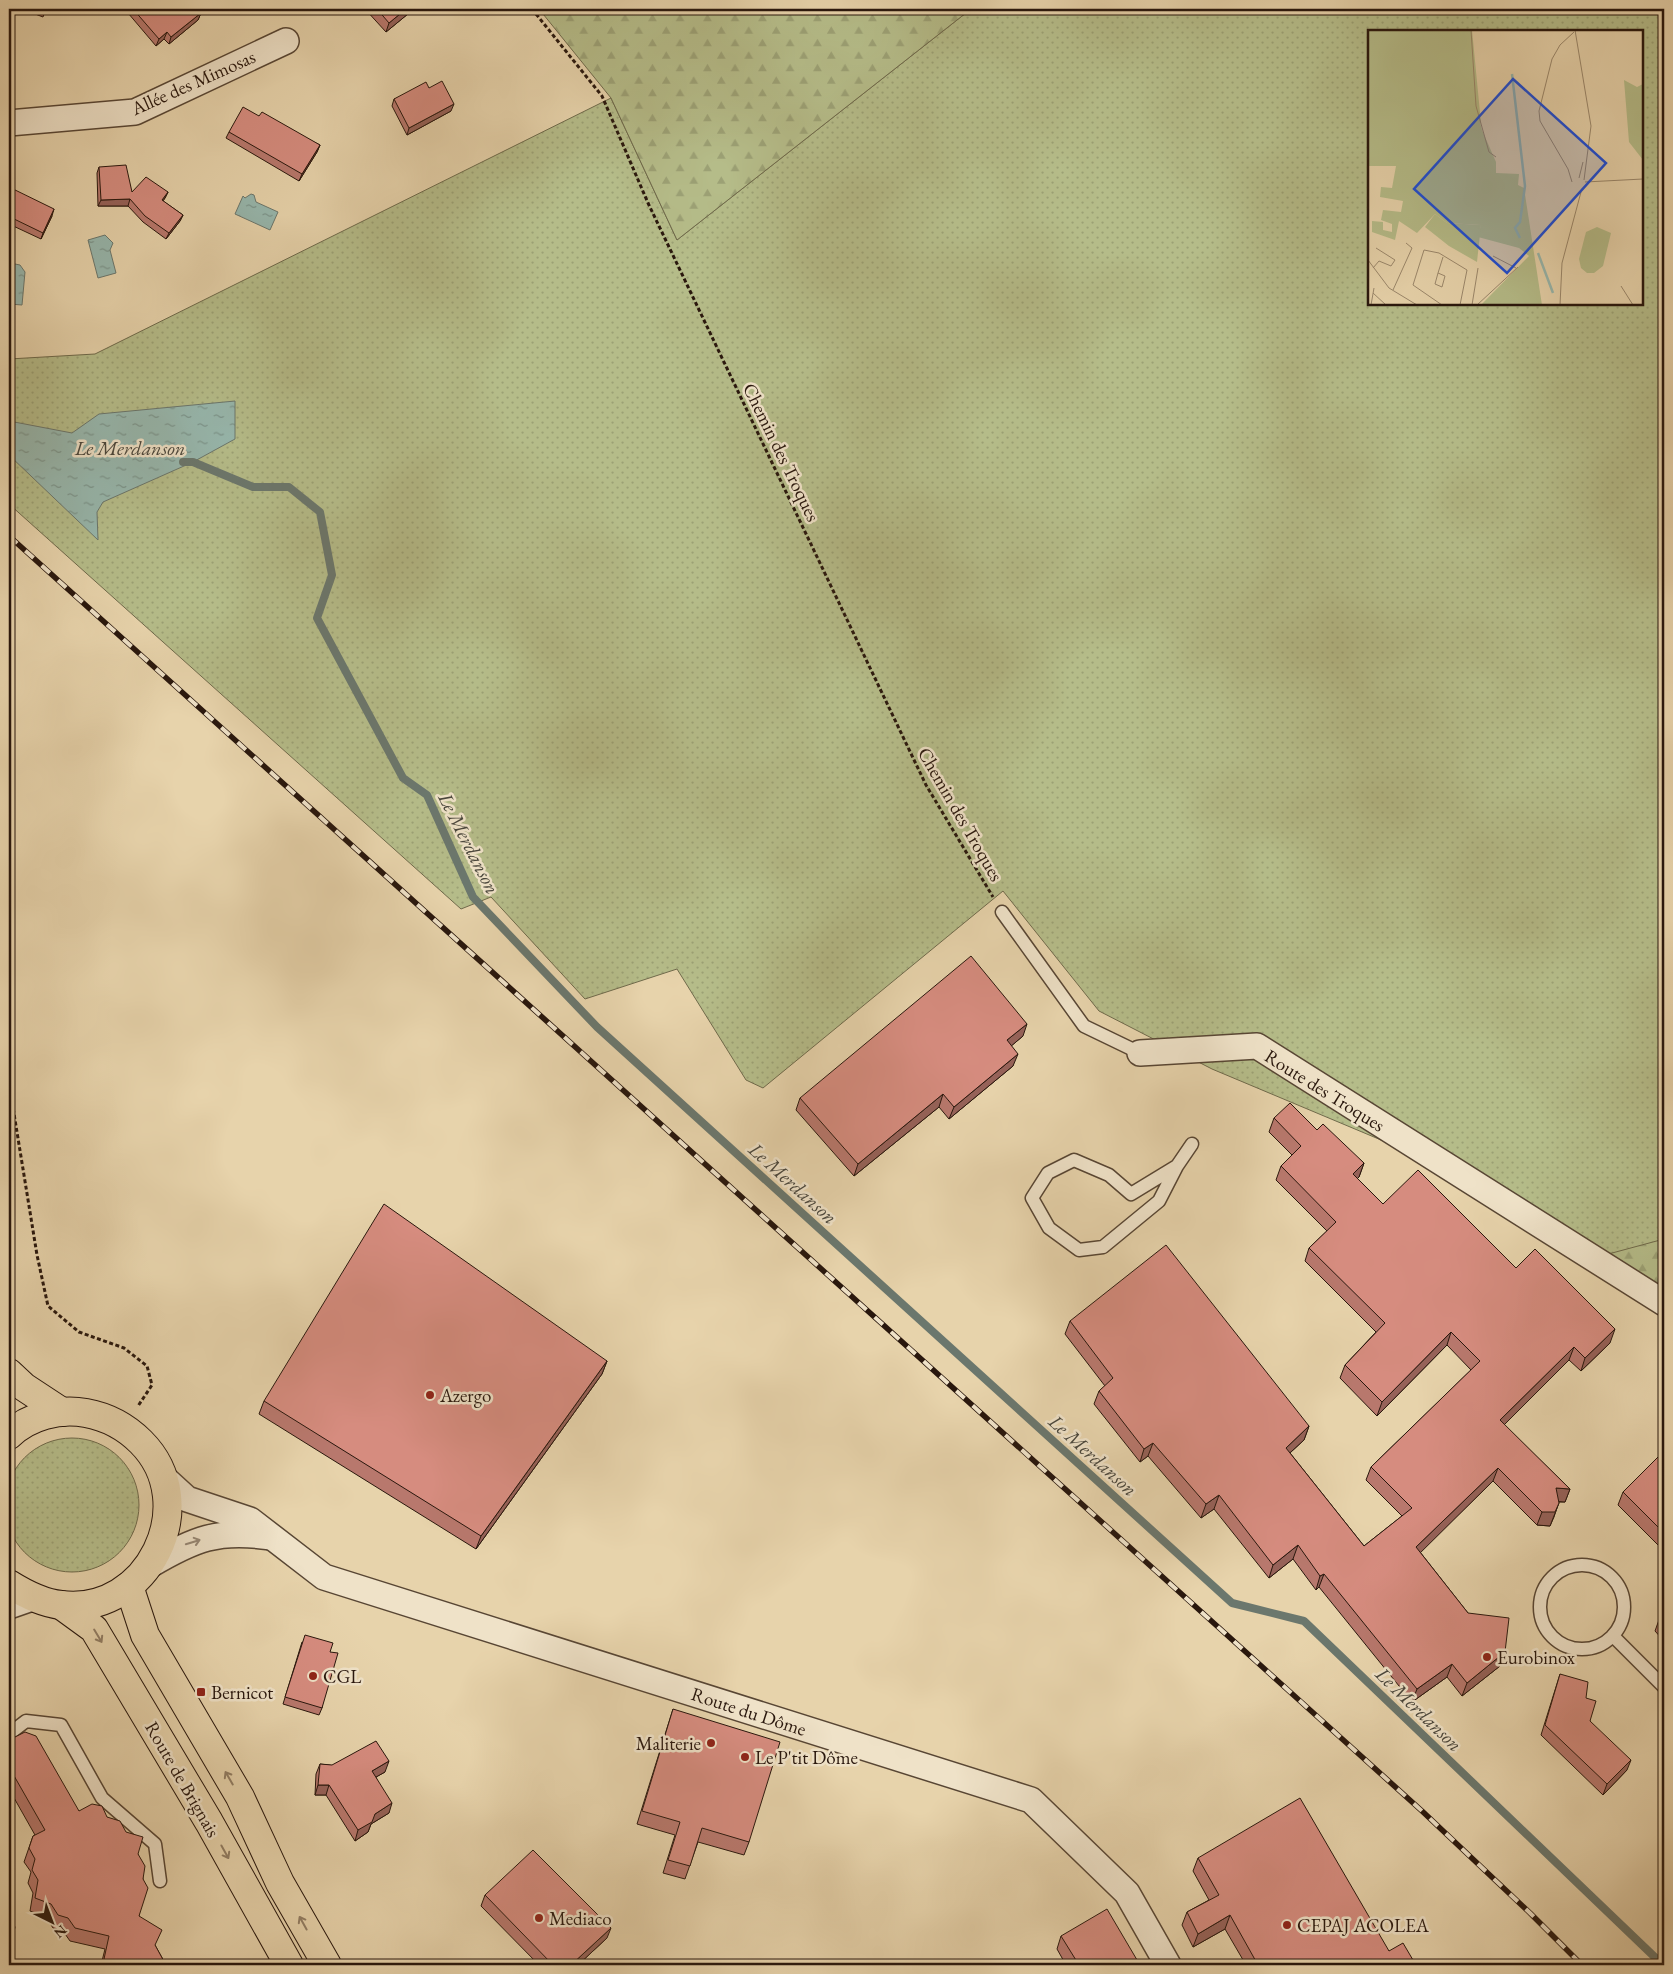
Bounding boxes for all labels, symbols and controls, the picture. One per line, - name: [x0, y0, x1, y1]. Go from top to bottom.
- inset map: [1368, 30, 1643, 305]
- street label: Allée des Mimosas: [126, 44, 259, 121]
- street label: Chemin des Troques: [737, 379, 826, 526]
- water label: Le Merdanson: [74, 435, 185, 461]
- street label: Chemin des Troques: [912, 743, 1009, 886]
- water label: Le Merdanson: [432, 787, 506, 898]
- street label: Route des Troques: [1260, 1043, 1390, 1137]
- water label: Le Merdanson: [742, 1136, 843, 1230]
- place label: Azergo: [439, 1383, 491, 1408]
- marker: Azergo: [424, 1389, 436, 1401]
- water label: Le Merdanson: [1042, 1408, 1143, 1502]
- one-way arrow: [184, 1536, 200, 1546]
- one-way arrow: [94, 1629, 104, 1643]
- place label: Eurobinox: [1497, 1645, 1576, 1670]
- marker: Eurobinox: [1481, 1651, 1493, 1663]
- water label: Le Merdanson: [1369, 1661, 1468, 1757]
- place label: CGL: [323, 1664, 361, 1689]
- marker: CGL: [307, 1670, 319, 1682]
- place label: Bernicot: [211, 1680, 273, 1705]
- street label: Route du Dôme: [688, 1681, 810, 1742]
- marker: Bernicot: [195, 1686, 207, 1698]
- street label: Route de Brignais: [139, 1717, 226, 1842]
- place label: Maliterie: [636, 1731, 701, 1756]
- marker: Maliterie: [705, 1737, 717, 1749]
- place label: Le P'tit Dôme: [755, 1745, 858, 1770]
- marker: Le P'tit Dôme: [739, 1751, 751, 1763]
- one-way arrow: [224, 1771, 234, 1786]
- one-way arrow: [220, 1844, 230, 1859]
- north arrow: [28, 1896, 78, 1946]
- place label: Mediaco: [549, 1906, 612, 1931]
- marker: Mediaco: [533, 1912, 545, 1924]
- place label: CEPAJ ACOLEA: [1297, 1913, 1430, 1938]
- one-way arrow: [298, 1915, 308, 1930]
- marker: CEPAJ ACOLEA: [1281, 1919, 1293, 1931]
- text: N: [50, 1921, 71, 1943]

